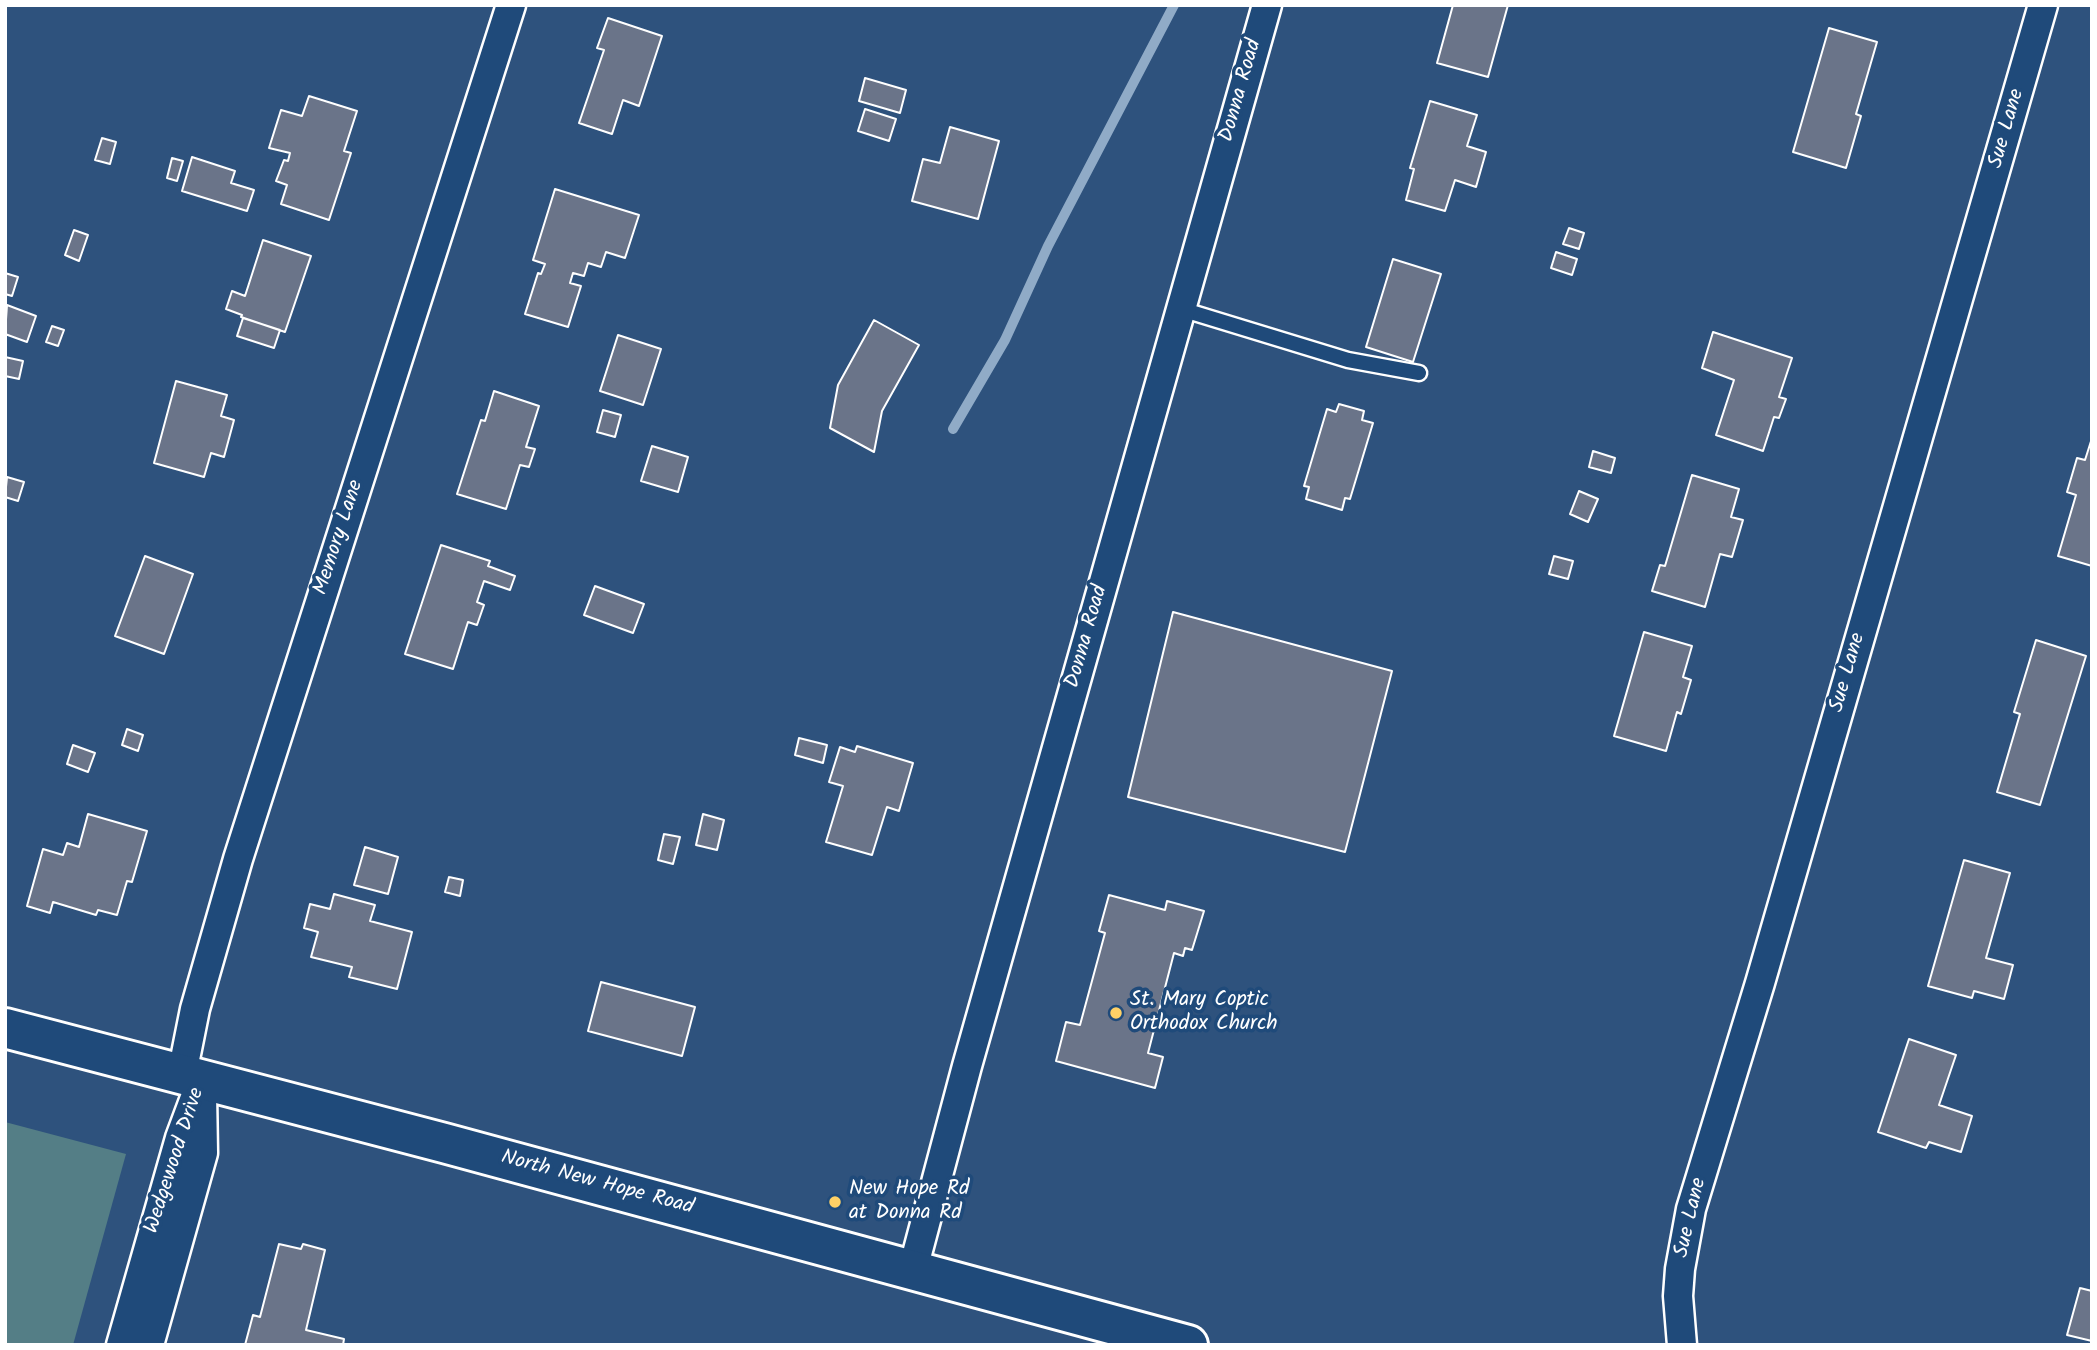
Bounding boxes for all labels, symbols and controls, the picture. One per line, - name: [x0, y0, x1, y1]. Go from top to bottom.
- street label: Donna Road: [1215, 37, 1269, 145]
- street label: Sue Lane: [1985, 87, 2031, 171]
- street label: Memory Lane: [310, 477, 370, 599]
- street label: Donna Road: [1061, 583, 1115, 691]
- street label: Sue Lane: [1826, 631, 1872, 715]
- place label: St. Mary Coptic Orthodox Church: [1130, 988, 1278, 1038]
- marker: St. Mary Coptic Orthodox Church: [1108, 1005, 1124, 1021]
- street label: Wedgewood Drive: [141, 1085, 211, 1237]
- street label: North New Hope Road: [498, 1146, 696, 1222]
- street label: Sue Lane: [1671, 1176, 1713, 1260]
- place label: New Hope Rd at Donna Rd: [849, 1177, 969, 1227]
- marker: New Hope Rd at Donna Rd: [827, 1194, 843, 1210]

